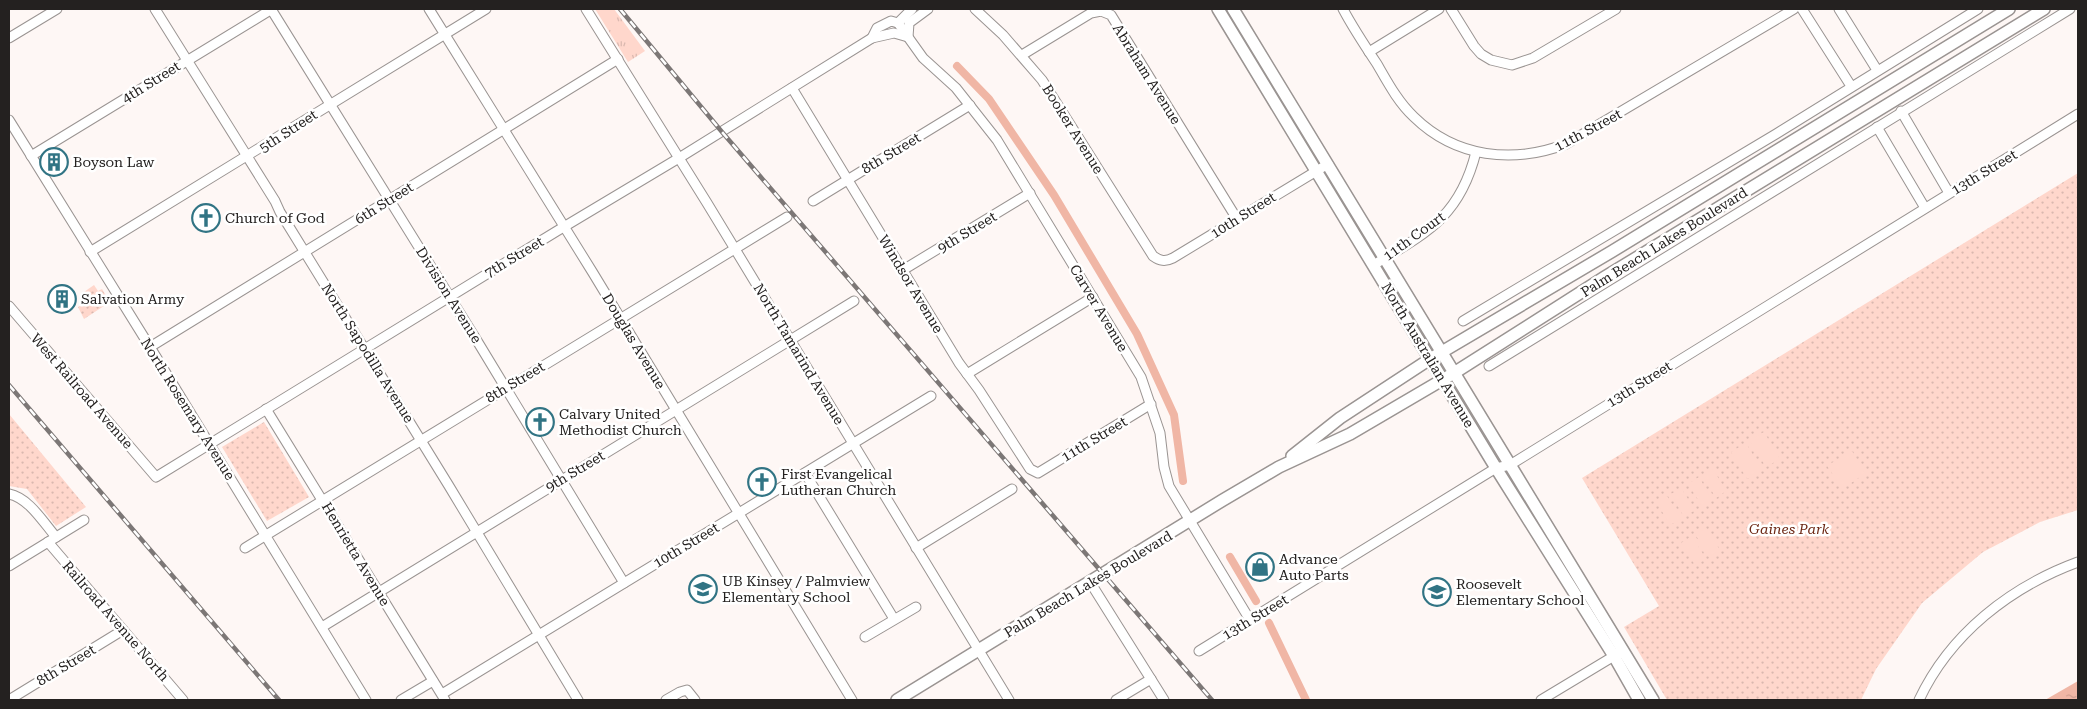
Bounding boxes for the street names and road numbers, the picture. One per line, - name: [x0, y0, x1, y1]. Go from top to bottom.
- street label: Abraham Avenue: [1110, 21, 1185, 127]
- street label: 4th Street: [119, 58, 183, 106]
- street label: Booker Avenue: [1039, 81, 1107, 177]
- street label: 5th Street: [256, 106, 320, 156]
- street label: 11th Street: [1552, 106, 1624, 154]
- street label: 8th Street: [859, 129, 923, 177]
- street label: 13th Street: [1948, 146, 2020, 198]
- street label: 6th Street: [352, 179, 416, 227]
- street label: Palm Beach Lakes Boulevard: [1578, 184, 1750, 300]
- street label: 10th Street: [1208, 189, 1278, 241]
- street label: 9th Street: [935, 208, 999, 256]
- street label: 11th Court: [1380, 208, 1448, 264]
- street label: Windsor Avenue: [875, 232, 947, 336]
- street label: 7th Street: [482, 233, 546, 281]
- street label: Division Avenue: [413, 244, 485, 346]
- street label: Carver Avenue: [1067, 262, 1131, 355]
- street label: North Sapodilla Avenue: [319, 280, 418, 426]
- street label: North Australian Avenue: [1378, 280, 1478, 431]
- street label: North Tamarind Avenue: [750, 281, 848, 428]
- street label: Douglas Avenue: [599, 290, 669, 392]
- street label: West Railroad Avenue: [28, 330, 136, 452]
- street label: North Rosemary Avenue: [138, 335, 238, 483]
- street label: 8th Street: [483, 358, 547, 406]
- street label: 13th Street: [1604, 358, 1674, 410]
- street label: 11th Street: [1058, 413, 1130, 465]
- street label: 9th Street: [543, 447, 607, 495]
- street label: Henrietta Avenue: [319, 499, 393, 609]
- street label: 10th Street: [650, 519, 722, 571]
- street label: Palm Beach Lakes Boulevard: [1001, 527, 1175, 641]
- street label: Railroad Avenue North: [60, 558, 172, 684]
- street label: 13th Street: [1219, 591, 1291, 643]
- street label: 8th Street: [34, 641, 98, 689]

